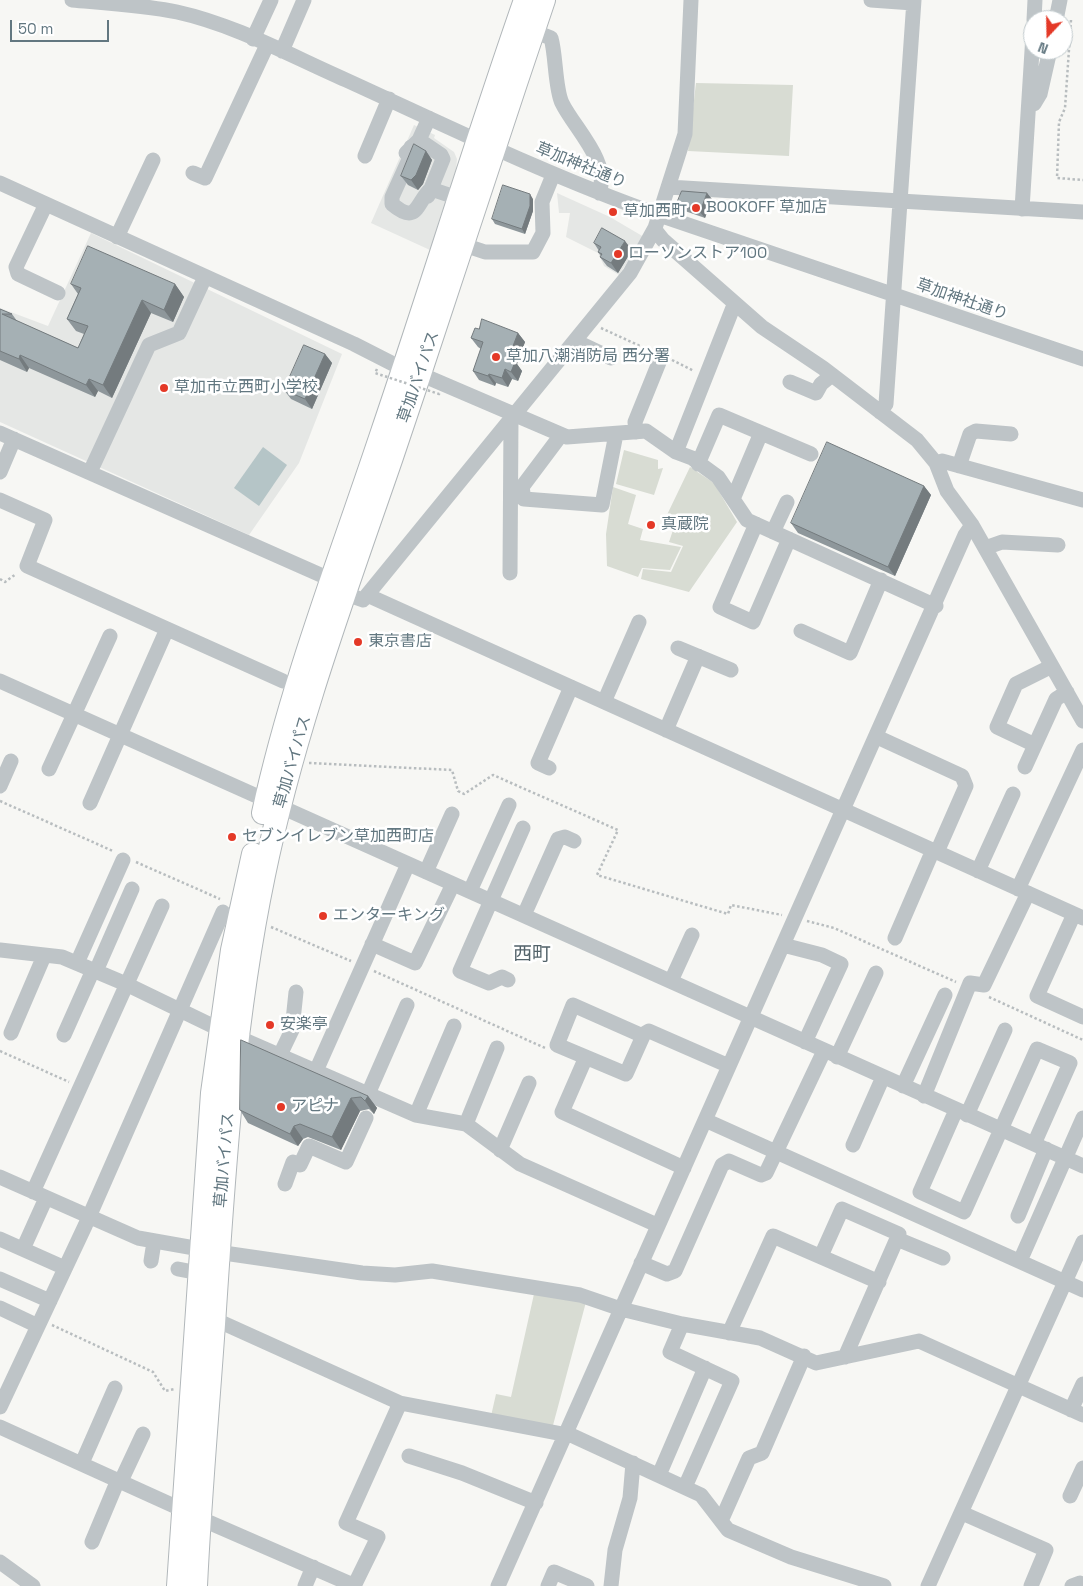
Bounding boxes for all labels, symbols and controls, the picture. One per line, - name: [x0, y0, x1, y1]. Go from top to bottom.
- scale bar: [12, 10, 111, 42]
- north arrow: [1023, 10, 1073, 60]
- text: 50 m: [18, 19, 53, 38]
- text: N: [1035, 38, 1051, 58]
- street label: 草加神社通り: [533, 139, 629, 193]
- place label: BOOKOFF 草加店: [706, 198, 827, 218]
- place label: 草加西町: [623, 202, 687, 222]
- marker: BOOKOFF 草加店: [690, 202, 702, 214]
- marker: 草加西町: [607, 206, 619, 218]
- place label: ローソンストア100: [628, 244, 767, 264]
- marker: ローソンストア100: [612, 248, 624, 260]
- street label: 草加神社通り: [913, 275, 1011, 325]
- street label: 草加バイパス: [394, 328, 444, 426]
- place label: 草加八潮消防局 西分署: [506, 347, 670, 367]
- marker: 草加八潮消防局 西分署: [490, 351, 502, 363]
- place label: 草加市立西町小学校: [174, 378, 318, 398]
- marker: 草加市立西町小学校: [158, 382, 170, 394]
- place label: 真蔵院: [661, 515, 709, 535]
- marker: 真蔵院: [645, 519, 657, 531]
- place label: 東京書店: [368, 632, 432, 652]
- marker: 東京書店: [352, 636, 364, 648]
- street label: 草加バイパス: [271, 713, 315, 811]
- place label: セブンイレブン草加西町店: [242, 827, 434, 847]
- marker: セブンイレブン草加西町店: [226, 831, 238, 843]
- place label: エンターキング: [333, 906, 445, 926]
- marker: エンターキング: [317, 910, 329, 922]
- district label: 西町: [513, 944, 551, 966]
- place label: 安楽亭: [280, 1015, 328, 1035]
- marker: 安楽亭: [264, 1019, 276, 1031]
- place label: アピナ: [291, 1097, 339, 1117]
- marker: アピナ: [275, 1101, 287, 1113]
- street label: 草加バイパス: [211, 1111, 239, 1209]

